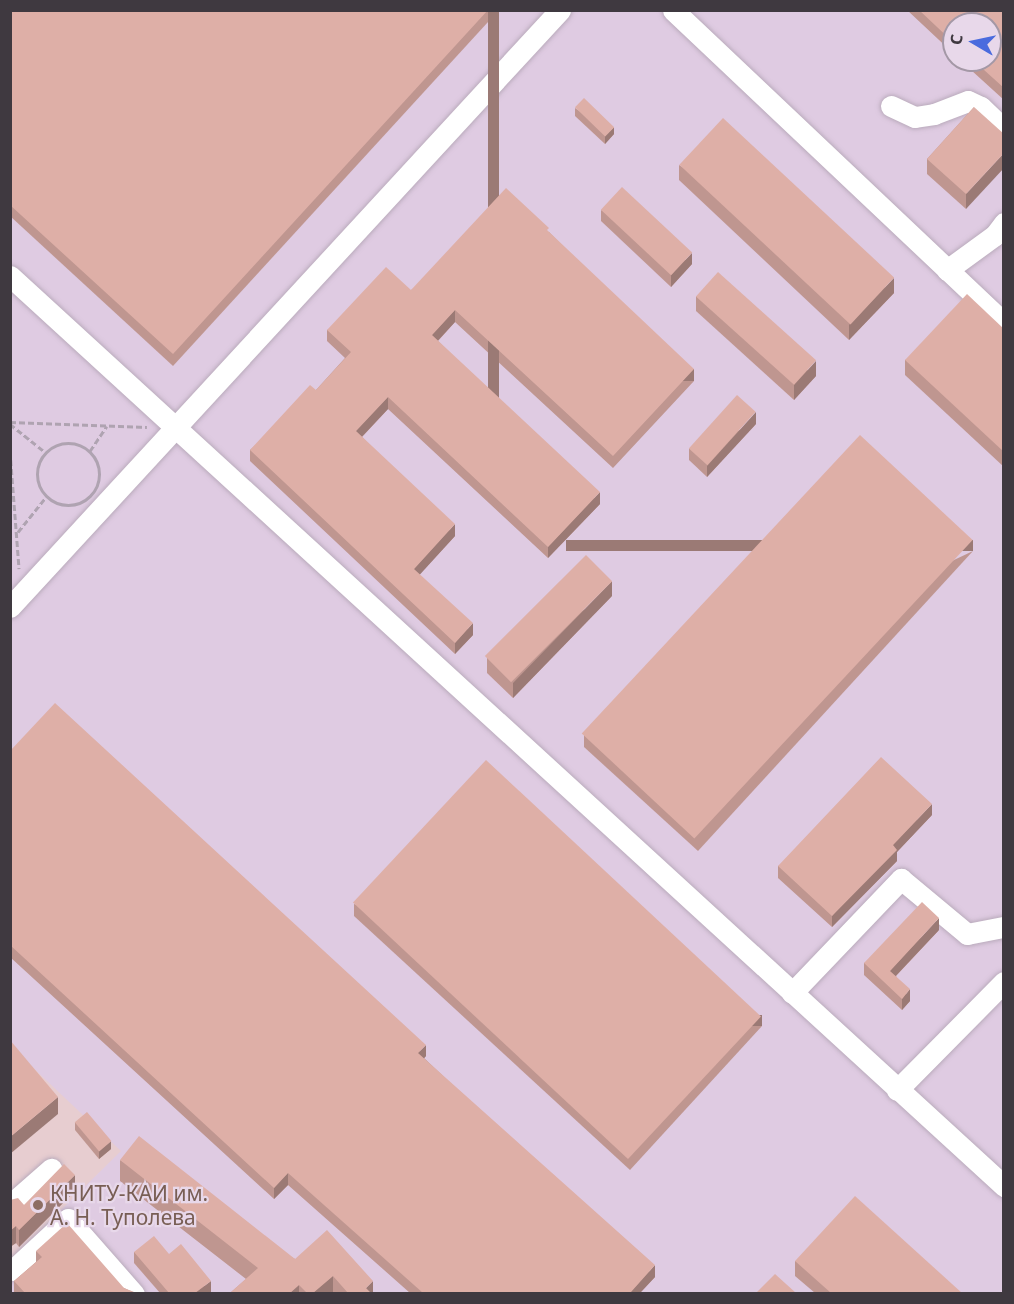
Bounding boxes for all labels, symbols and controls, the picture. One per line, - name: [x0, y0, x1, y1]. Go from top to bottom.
- north arrow: [942, 12, 1002, 72]
- text: С: [945, 33, 968, 46]
- place label: КНИТУ-КАИ им. А. Н. Туполева: [50, 1180, 208, 1230]
- marker: КНИТУ-КАИ им. А. Н. Туполева: [31, 1198, 45, 1212]

